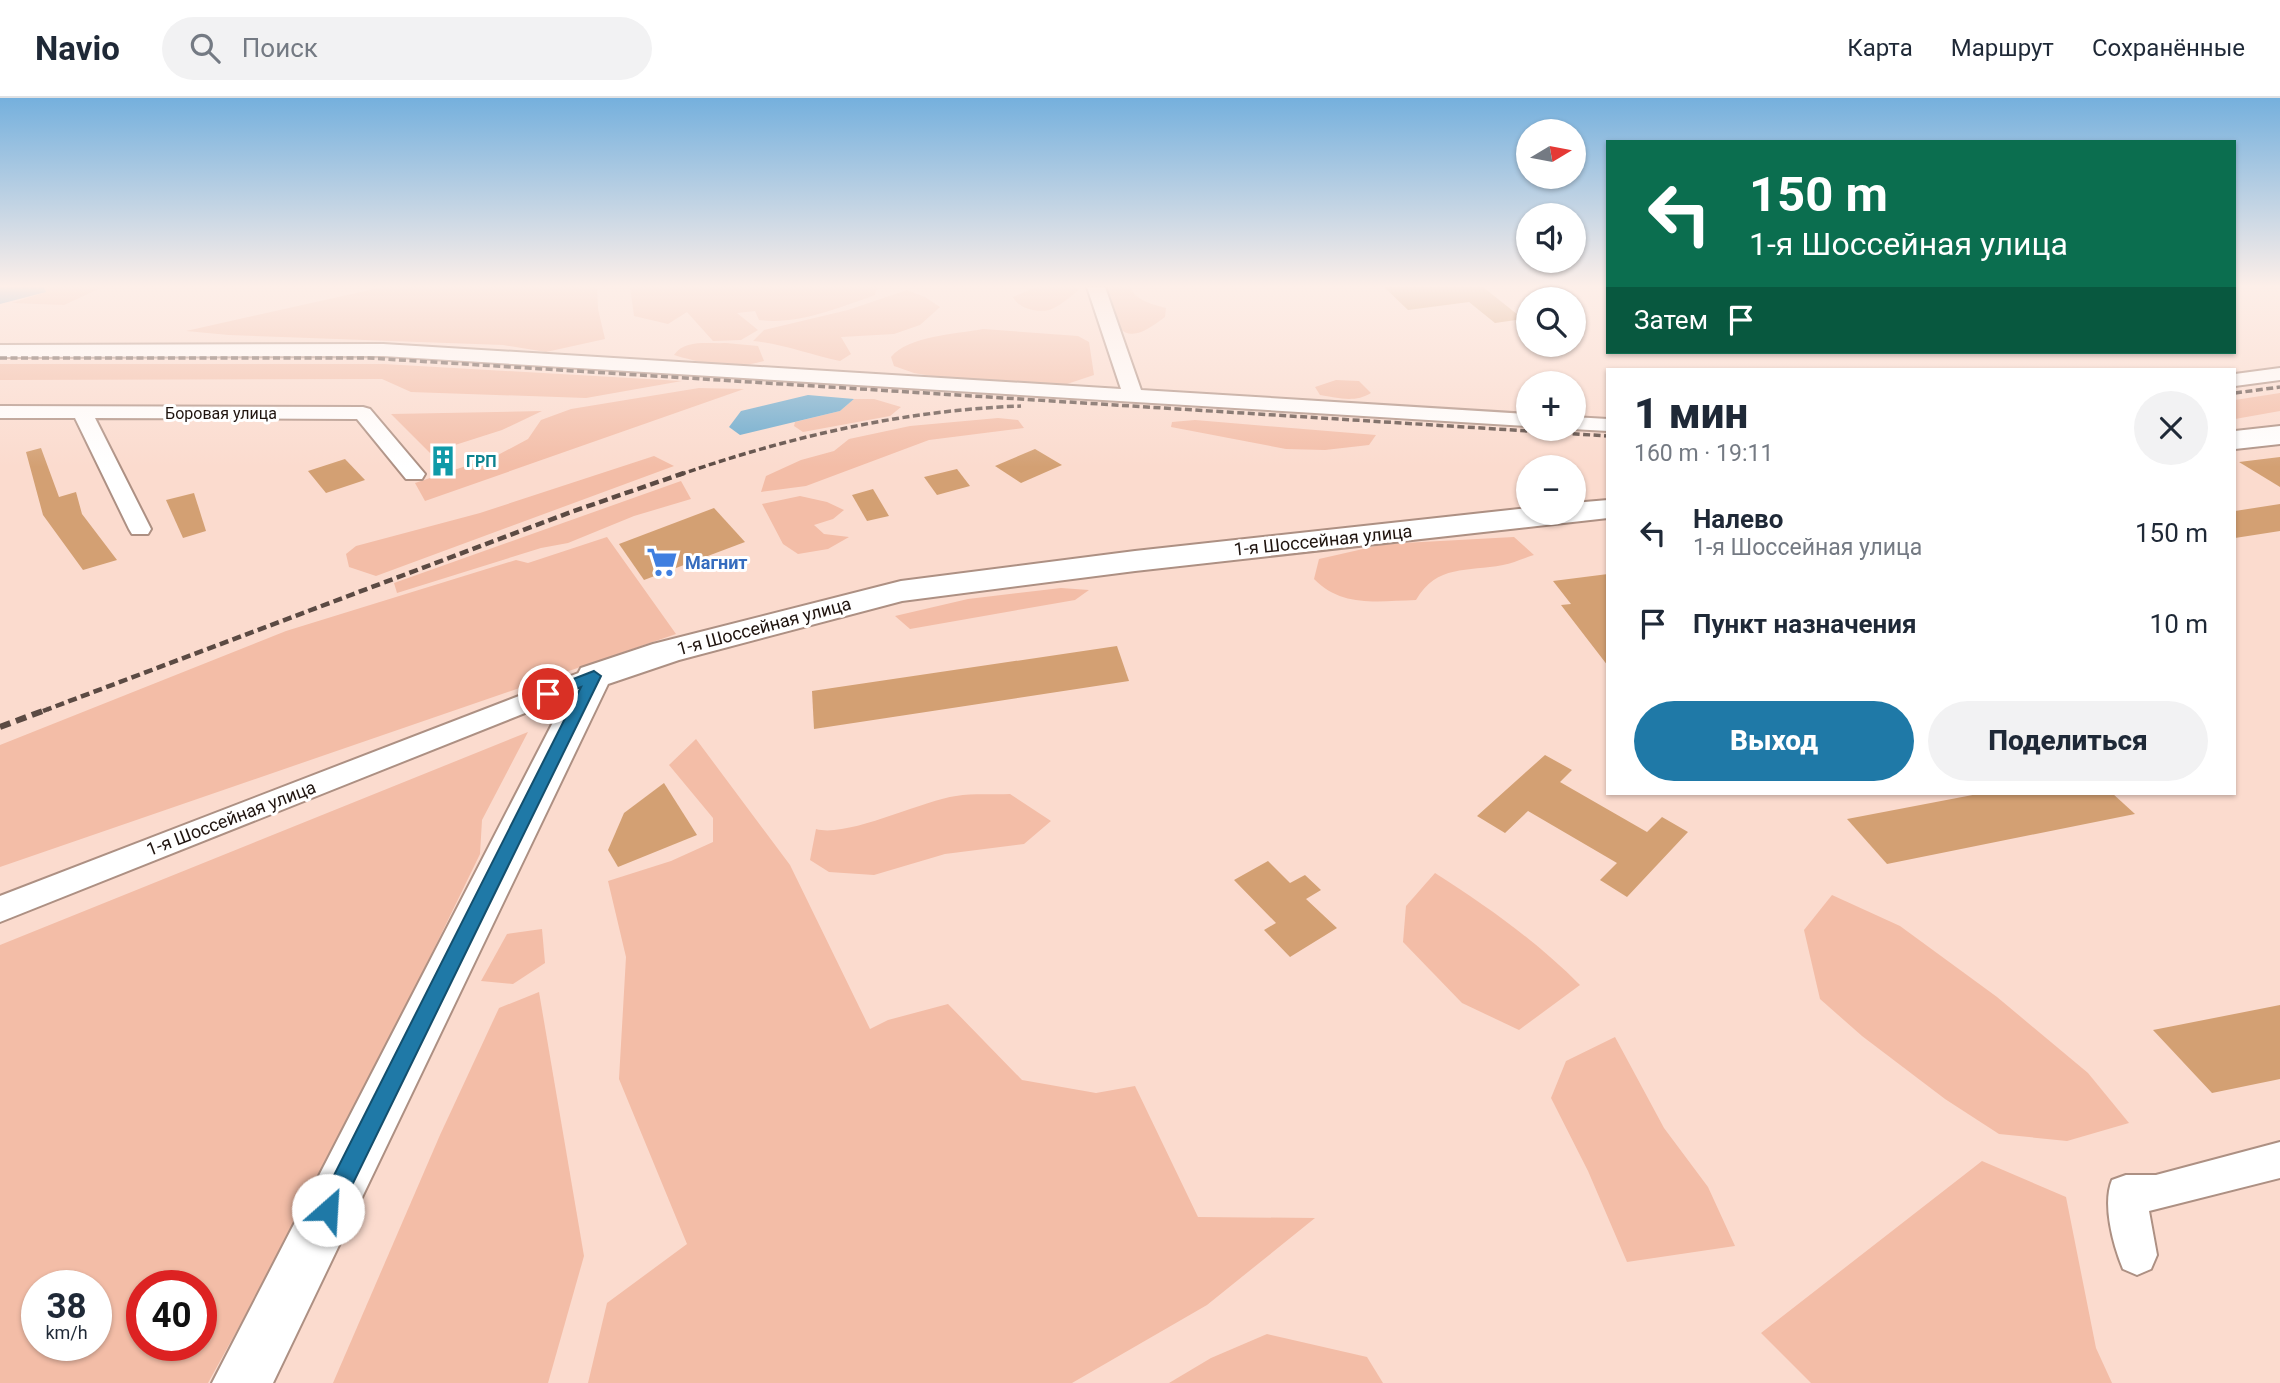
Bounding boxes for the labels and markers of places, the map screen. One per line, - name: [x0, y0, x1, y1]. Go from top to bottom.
- building icon: ГРП: [426, 444, 460, 478]
- place label: ГРП: [466, 452, 497, 471]
- supermarket icon: Магнит: [645, 545, 679, 579]
- place label: Магнит: [685, 552, 748, 573]
- pin: [518, 664, 578, 724]

